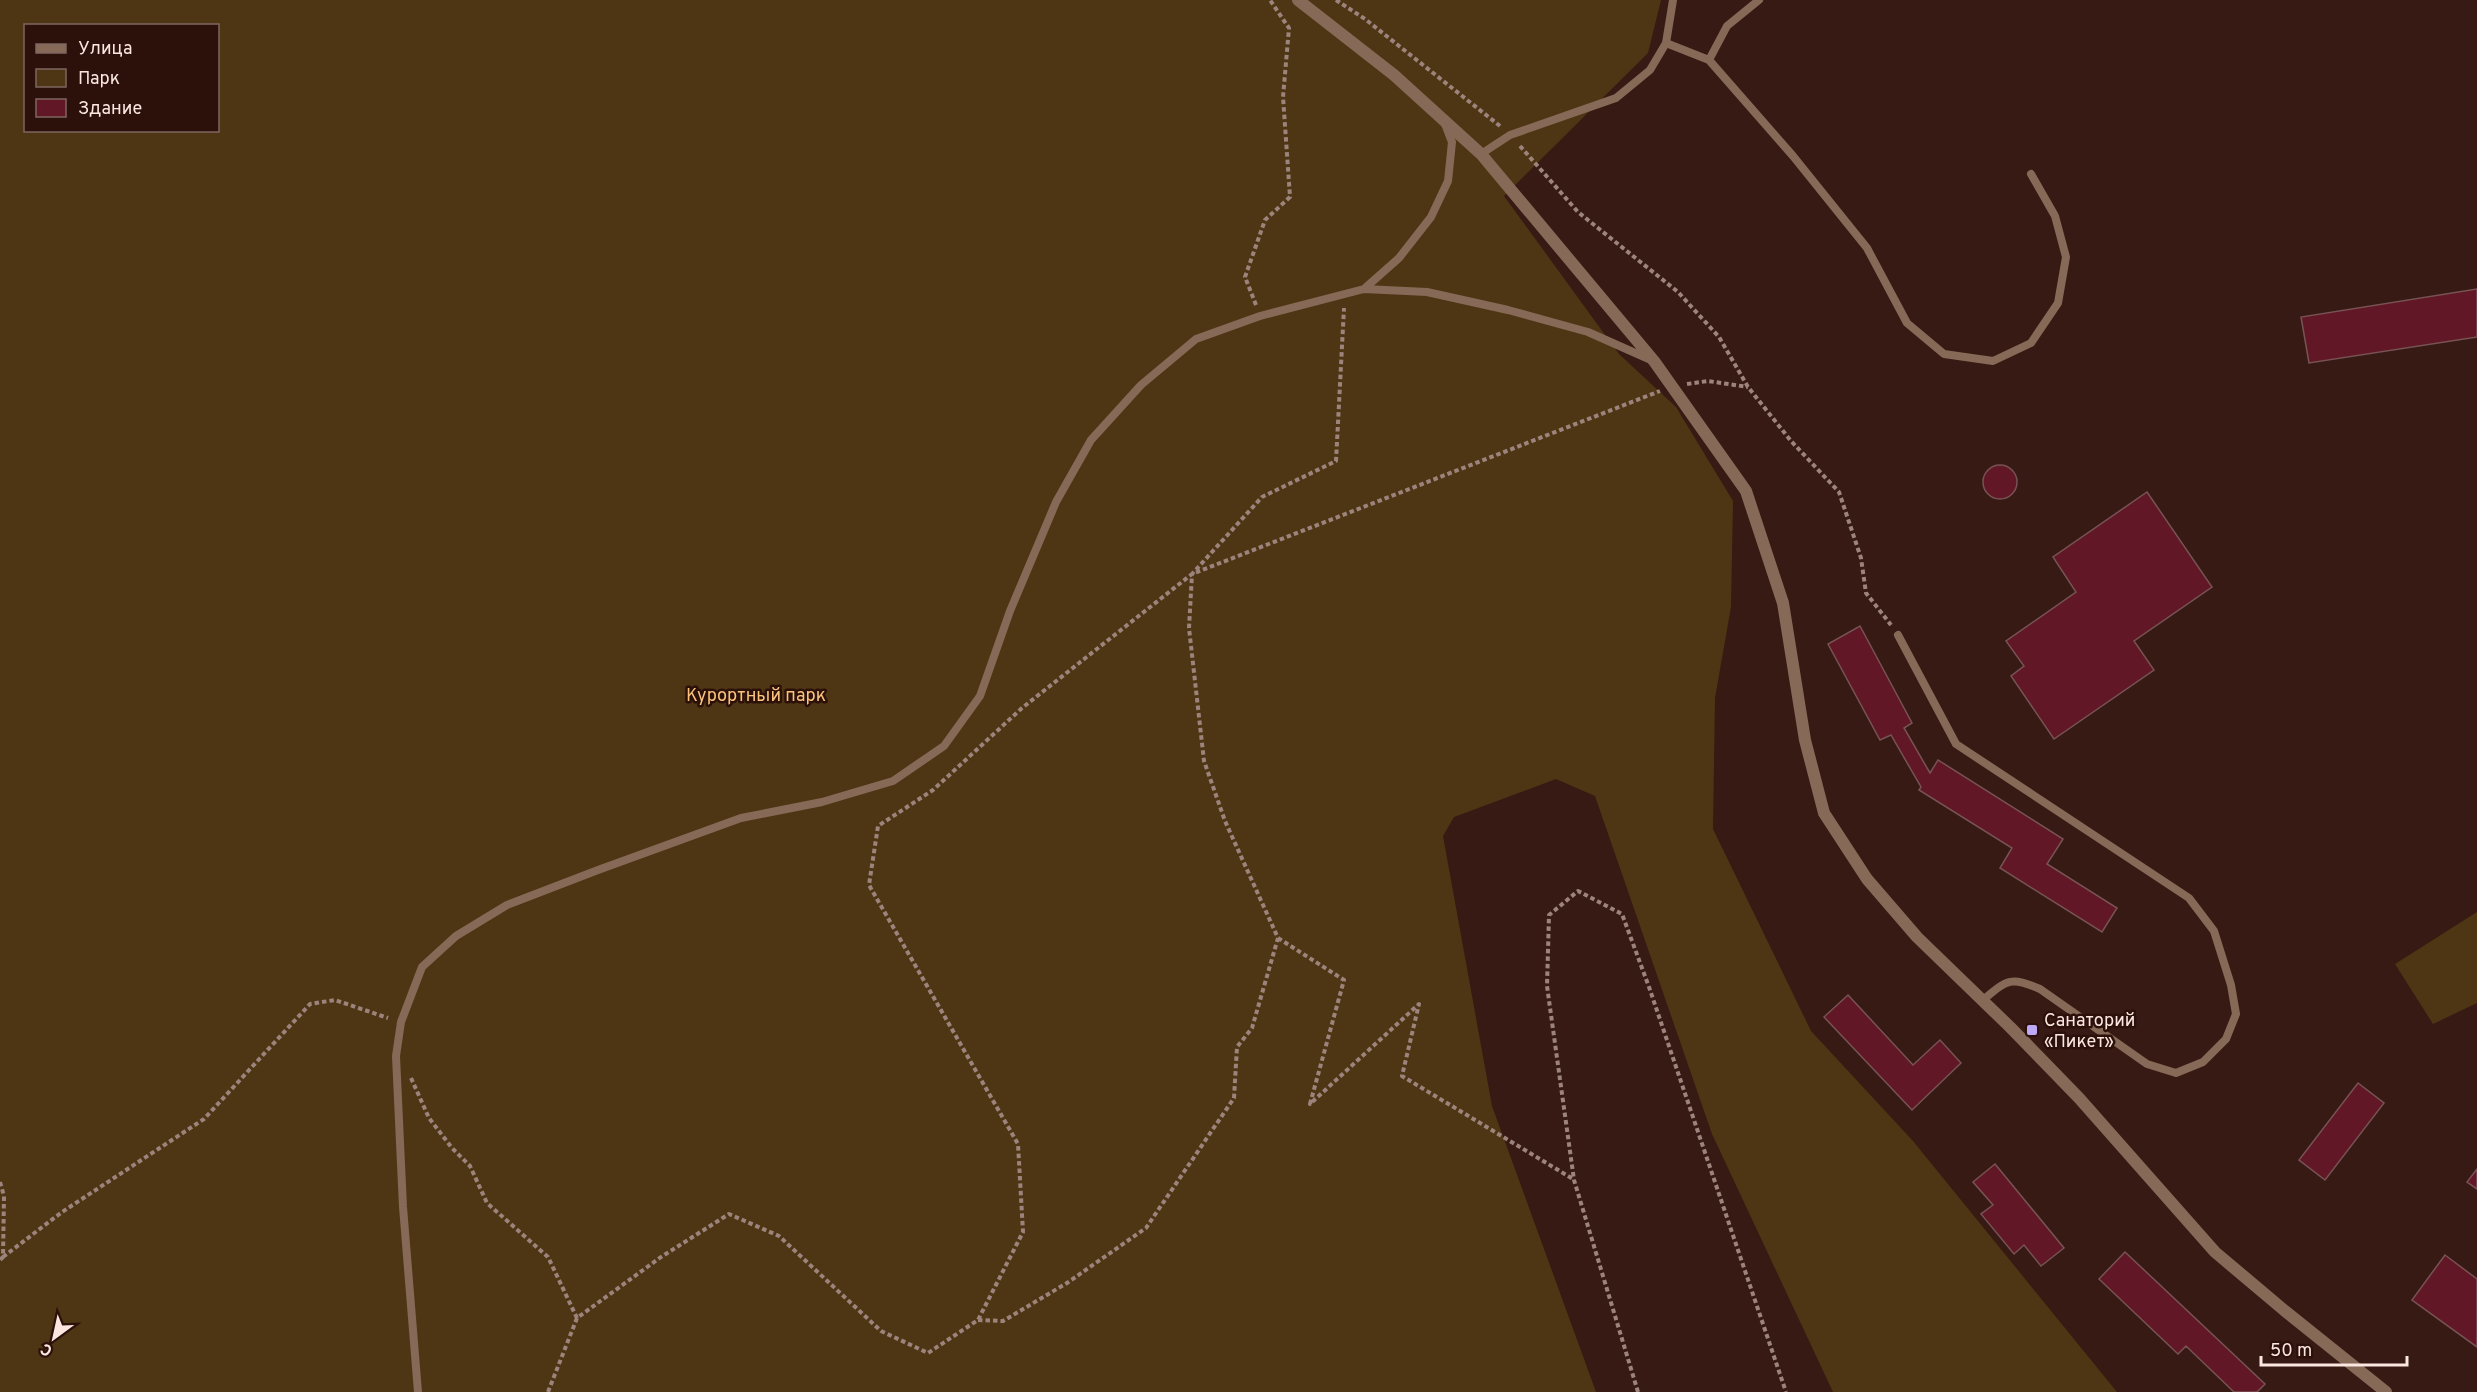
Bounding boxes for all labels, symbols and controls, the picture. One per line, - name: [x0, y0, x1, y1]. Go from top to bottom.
- legend: [24, 24, 219, 132]
- text: Улица: [78, 38, 132, 61]
- text: Парк: [78, 68, 120, 91]
- text: Здание: [78, 98, 142, 121]
- park label: Курортный парк: [686, 685, 826, 708]
- place label: Санаторий «Пикет»: [2044, 1010, 2135, 1054]
- marker: Санаторий «Пикет»: [2025, 1023, 2039, 1037]
- north arrow: [24, 1308, 84, 1368]
- scale bar: [2261, 1329, 2406, 1367]
- text: С: [37, 1338, 57, 1360]
- text: 50 m: [2270, 1340, 2312, 1363]

